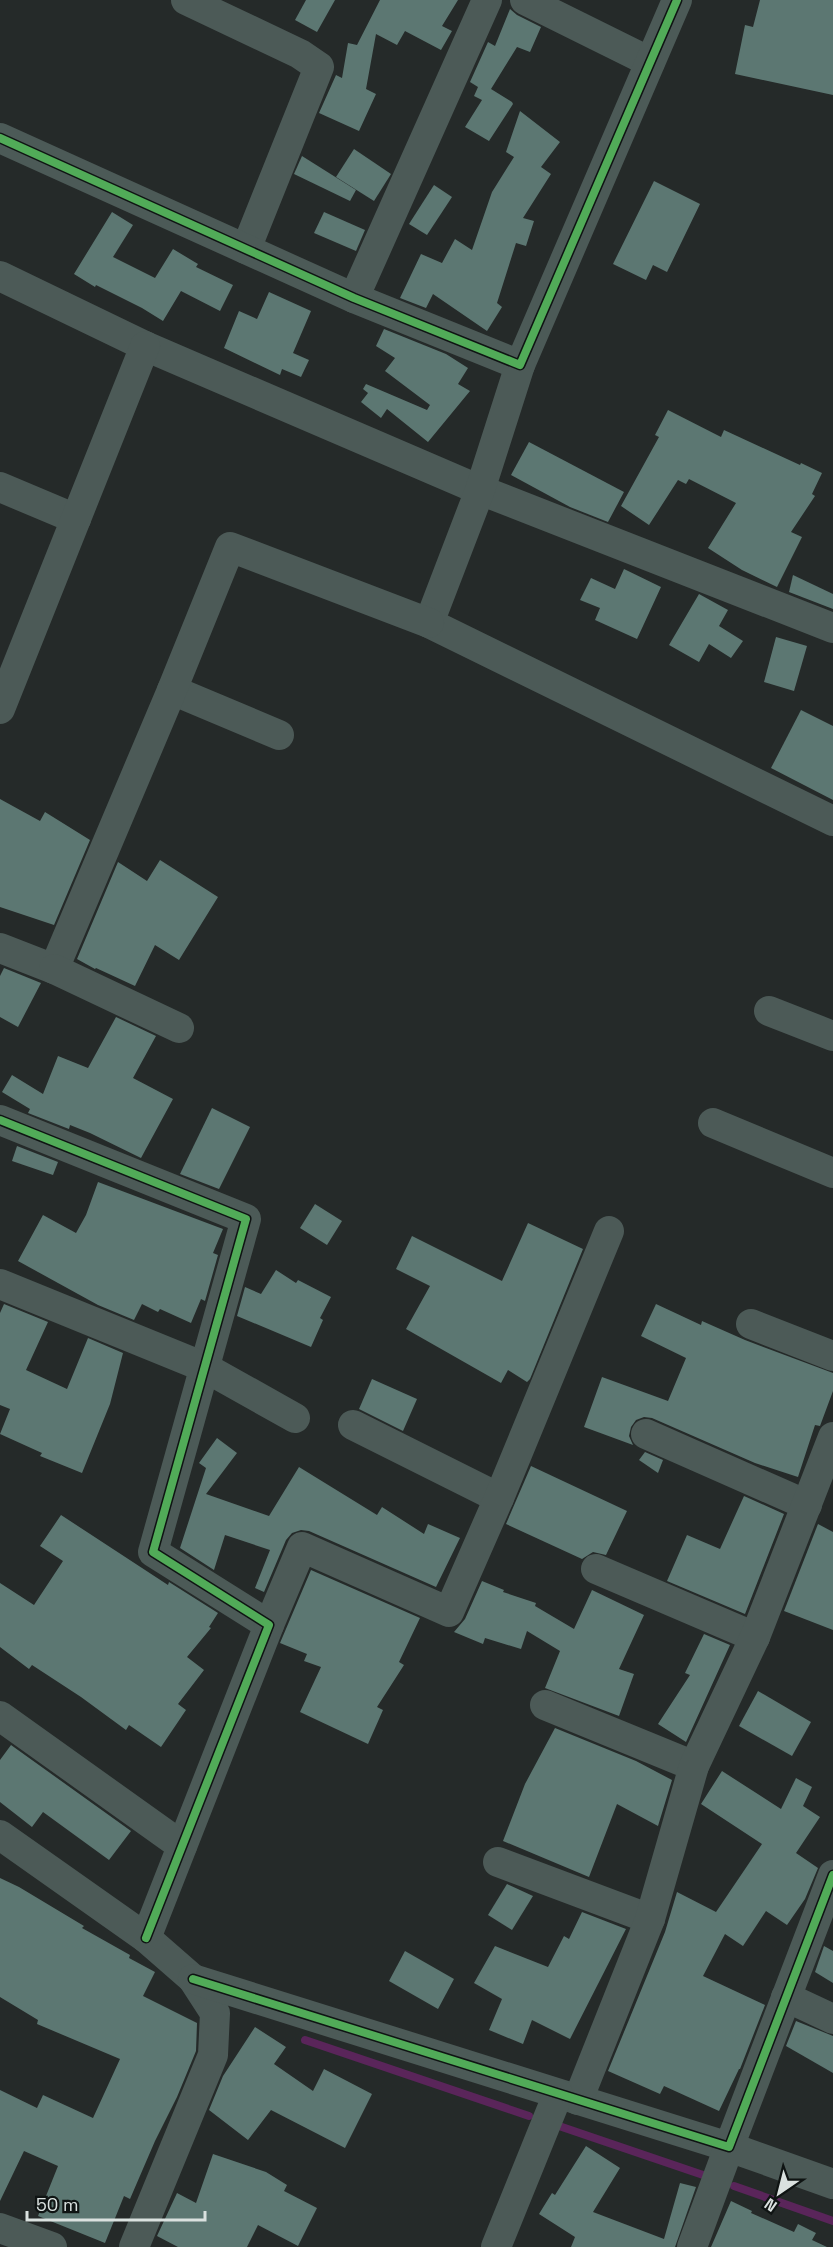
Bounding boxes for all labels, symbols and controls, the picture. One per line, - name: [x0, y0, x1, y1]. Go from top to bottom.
- north arrow: [749, 2163, 809, 2223]
- scale bar: [27, 2184, 206, 2222]
- text: 50 m: [36, 2193, 78, 2216]
- text: N: [760, 2193, 781, 2217]

